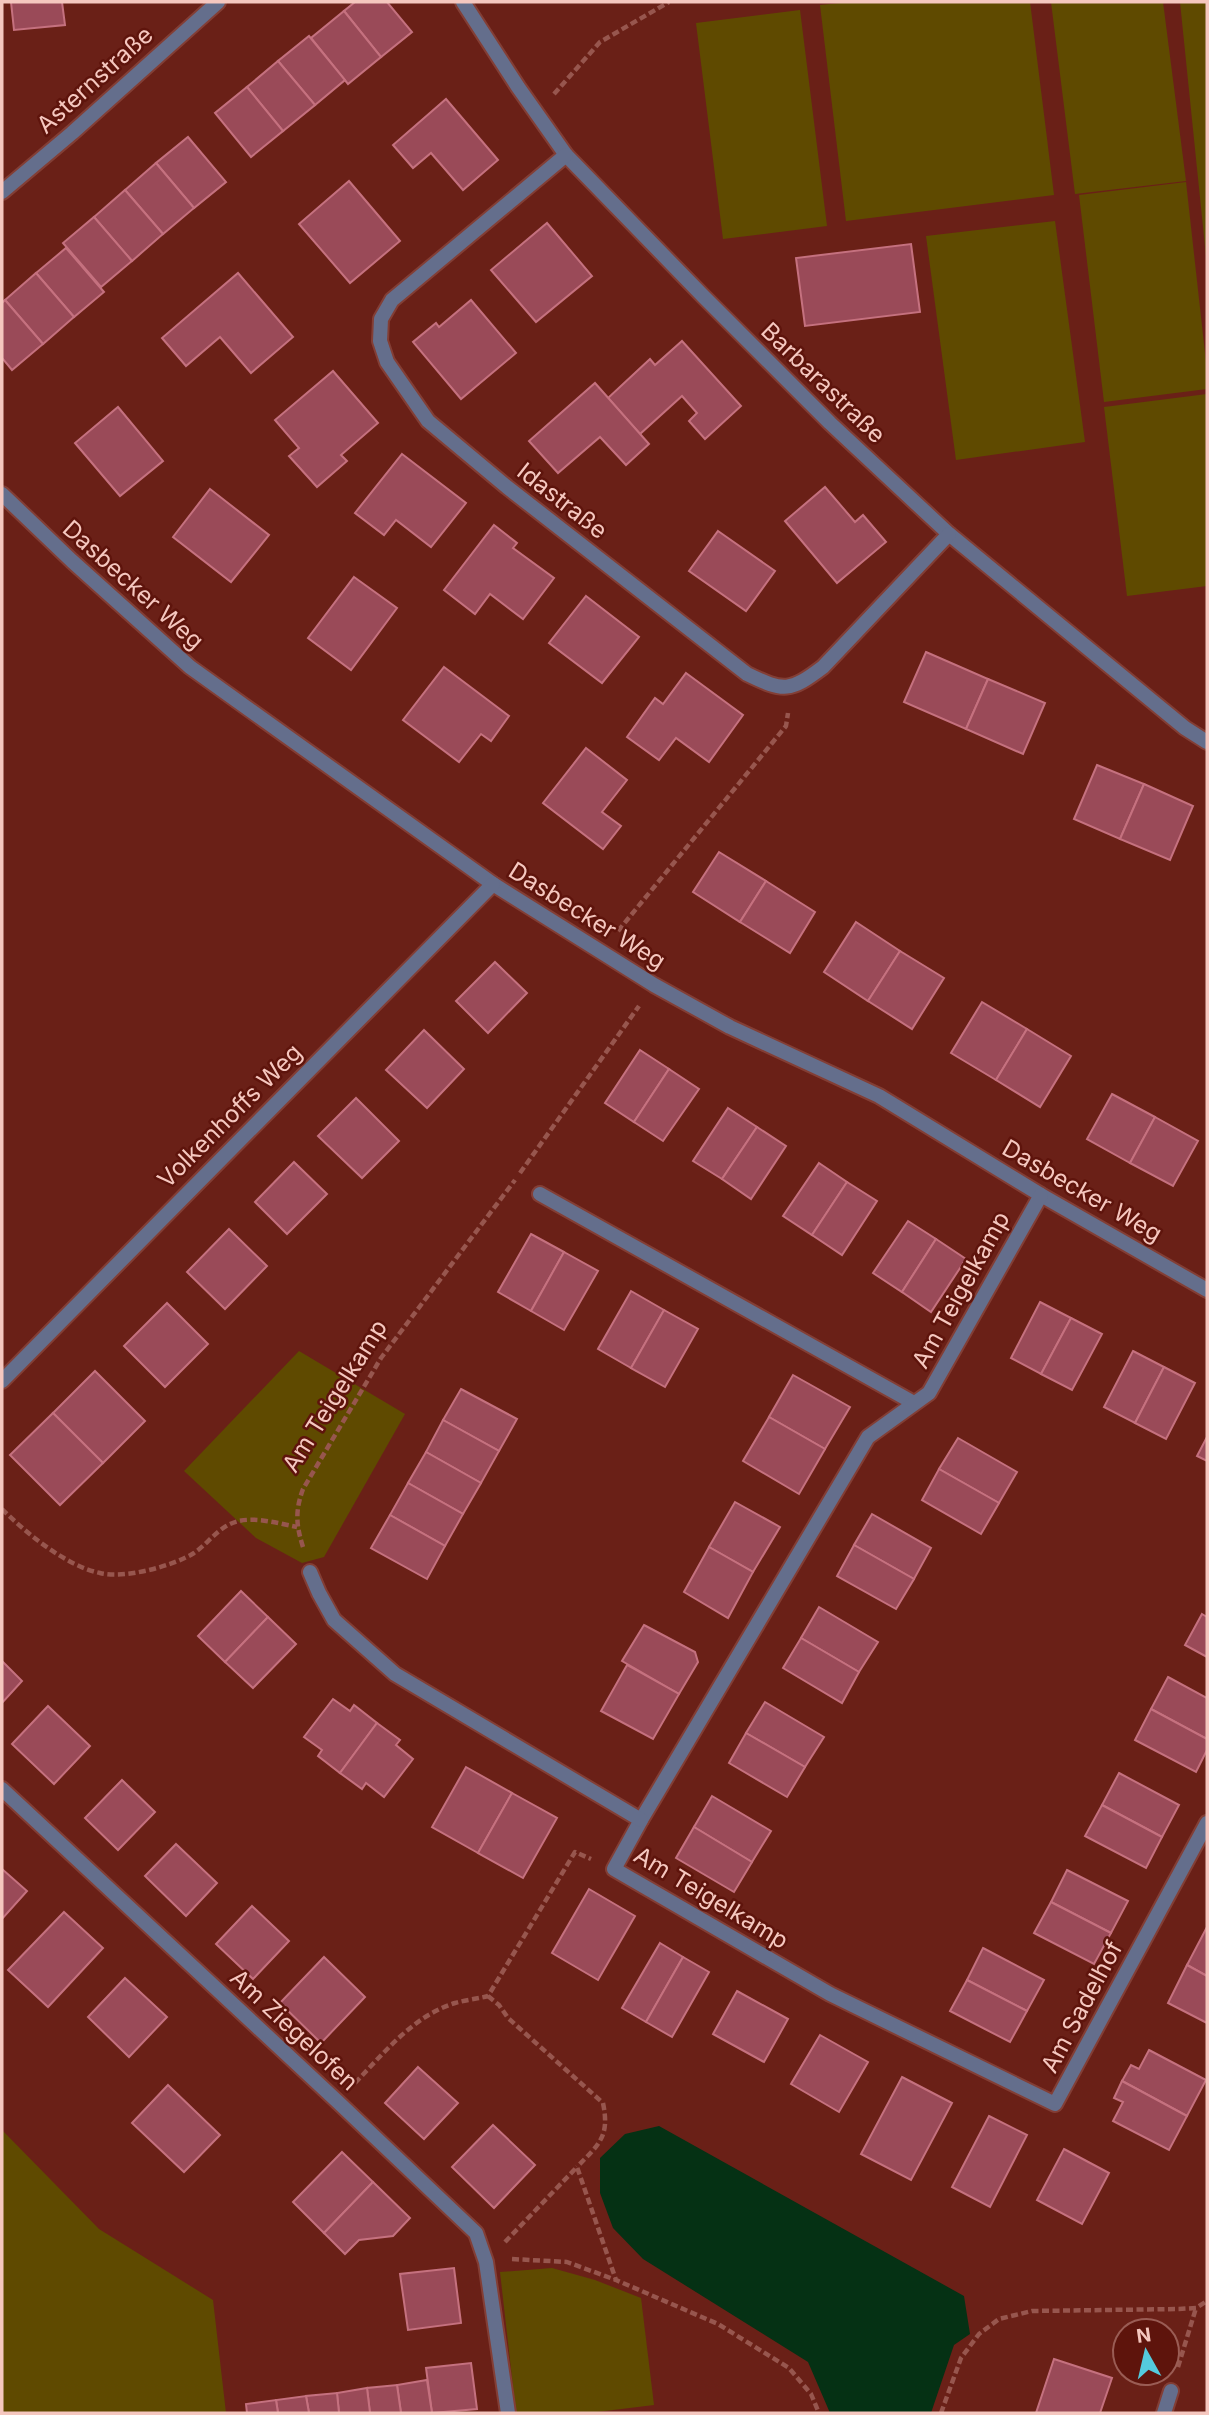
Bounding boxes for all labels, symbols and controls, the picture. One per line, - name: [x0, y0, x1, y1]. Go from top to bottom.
- street label: Asternstraße: [31, 20, 159, 139]
- street label: Barbarastraße: [755, 316, 891, 449]
- street label: Idastraße: [511, 456, 613, 545]
- street label: Dasbecker Weg: [57, 514, 210, 655]
- street label: Dasbecker Weg: [504, 856, 671, 975]
- street label: Volkenhoffs Weg: [152, 1038, 308, 1194]
- street label: Dasbecker Weg: [997, 1133, 1167, 1248]
- street label: Am Teigelkamp: [906, 1206, 1016, 1373]
- street label: Am Teigelkamp: [276, 1314, 393, 1477]
- street label: Am Teigelkamp: [629, 1840, 794, 1955]
- street label: Am Sadelhof: [1035, 1936, 1128, 2078]
- street label: Am Ziegelofen: [224, 1963, 364, 2096]
- north arrow: [1111, 2317, 1181, 2387]
- text: N: [1135, 2323, 1152, 2348]

